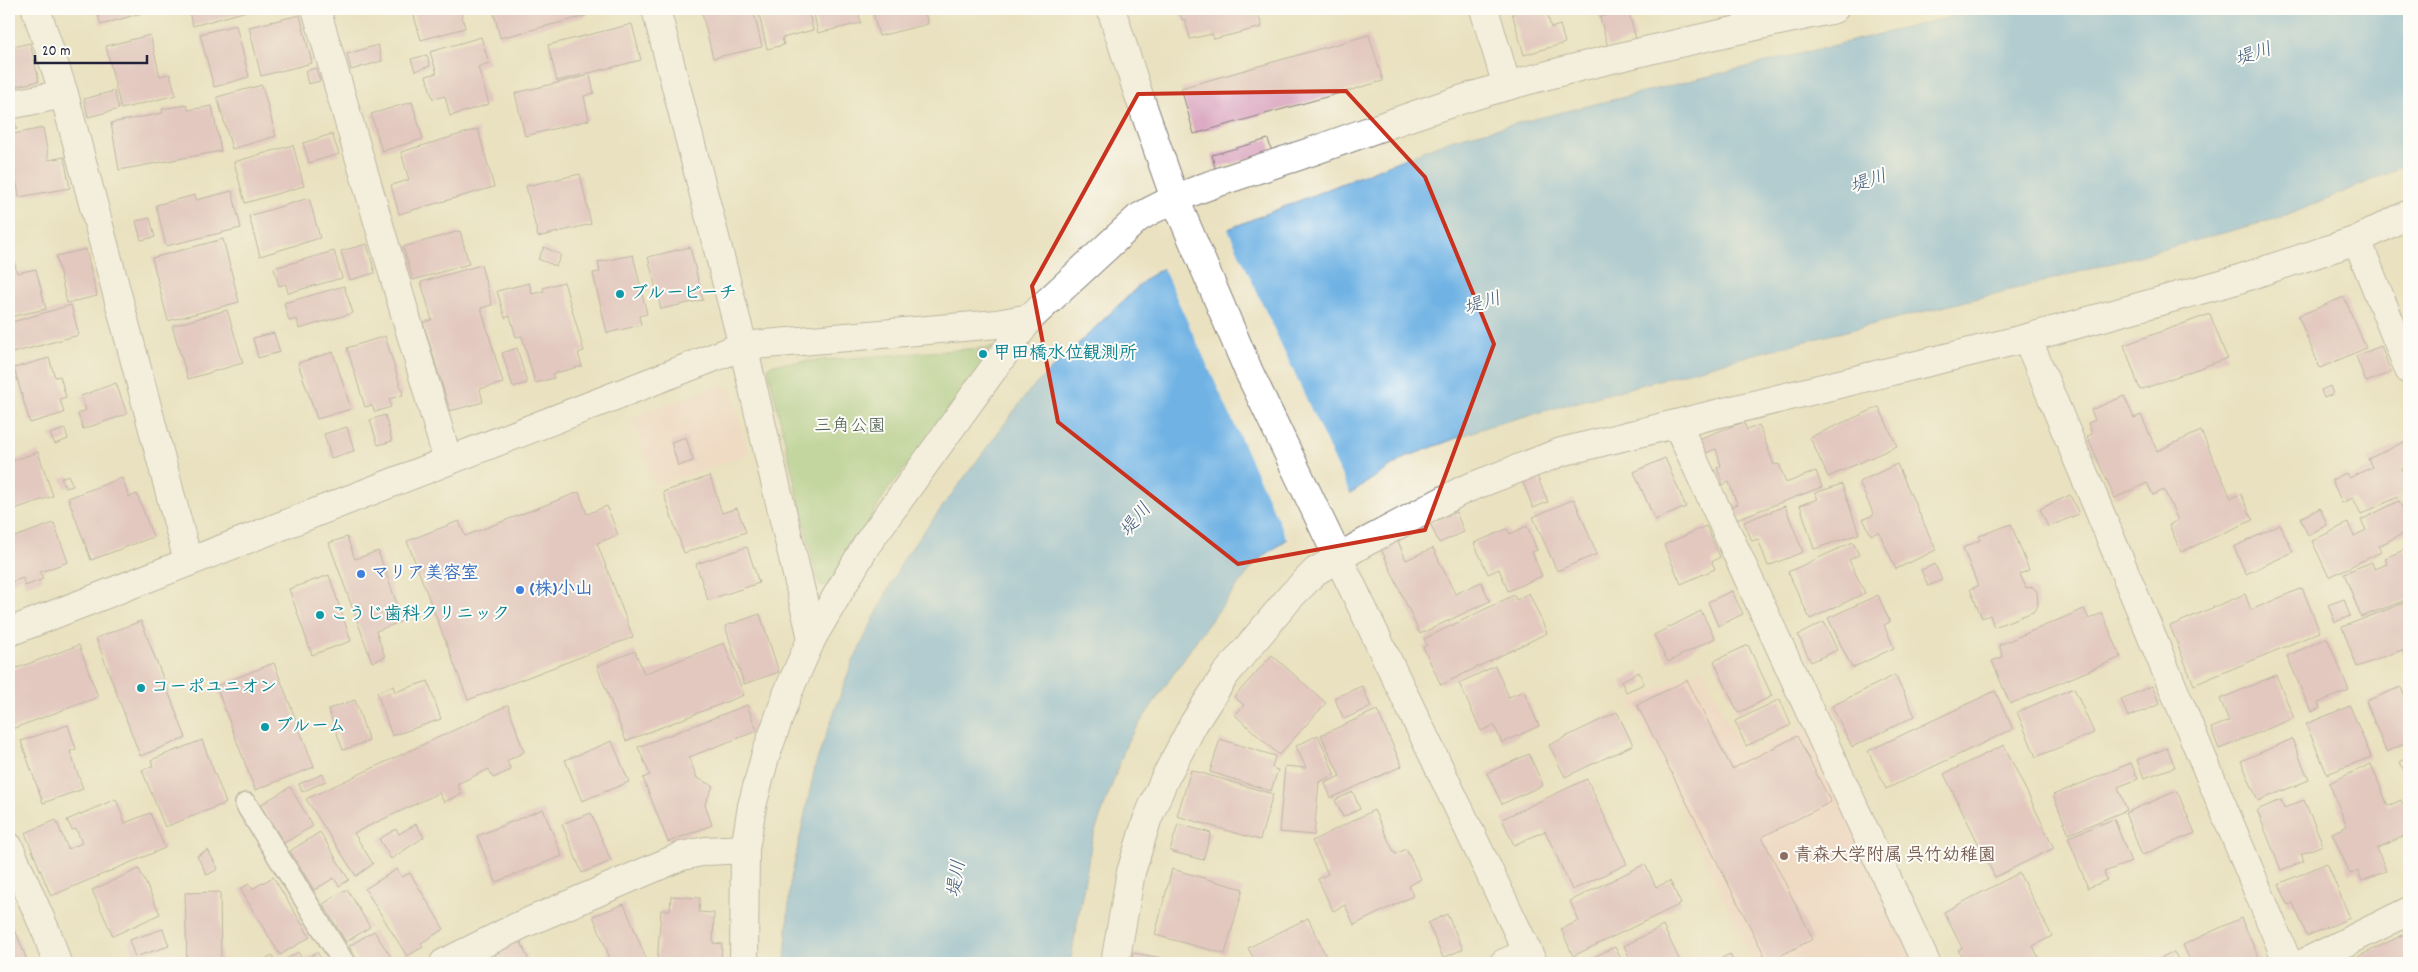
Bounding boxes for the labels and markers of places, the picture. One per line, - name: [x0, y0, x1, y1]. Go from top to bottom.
- place label: ブルービーチ: [630, 282, 737, 307]
- marker: ブルービーチ: [614, 288, 626, 300]
- place label: 甲田橋水位観測所: [993, 342, 1137, 367]
- marker: 甲田橋水位観測所: [977, 348, 989, 360]
- place label: マリア美容室: [371, 562, 479, 587]
- marker: マリア美容室: [355, 568, 367, 580]
- place label: (株)小山: [530, 578, 593, 603]
- marker: (株)小山: [514, 584, 526, 596]
- place label: こうじ歯科クリニック: [330, 603, 510, 628]
- marker: こうじ歯科クリニック: [314, 609, 326, 621]
- place label: コーポユニオン: [151, 676, 277, 701]
- marker: コーポユニオン: [135, 682, 147, 694]
- place label: ブルーム: [275, 715, 346, 740]
- marker: ブルーム: [259, 721, 271, 733]
- place label: 青森大学附属 呉竹幼稚園: [1794, 844, 1996, 869]
- marker: 青森大学附属 呉竹幼稚園: [1778, 850, 1790, 862]

